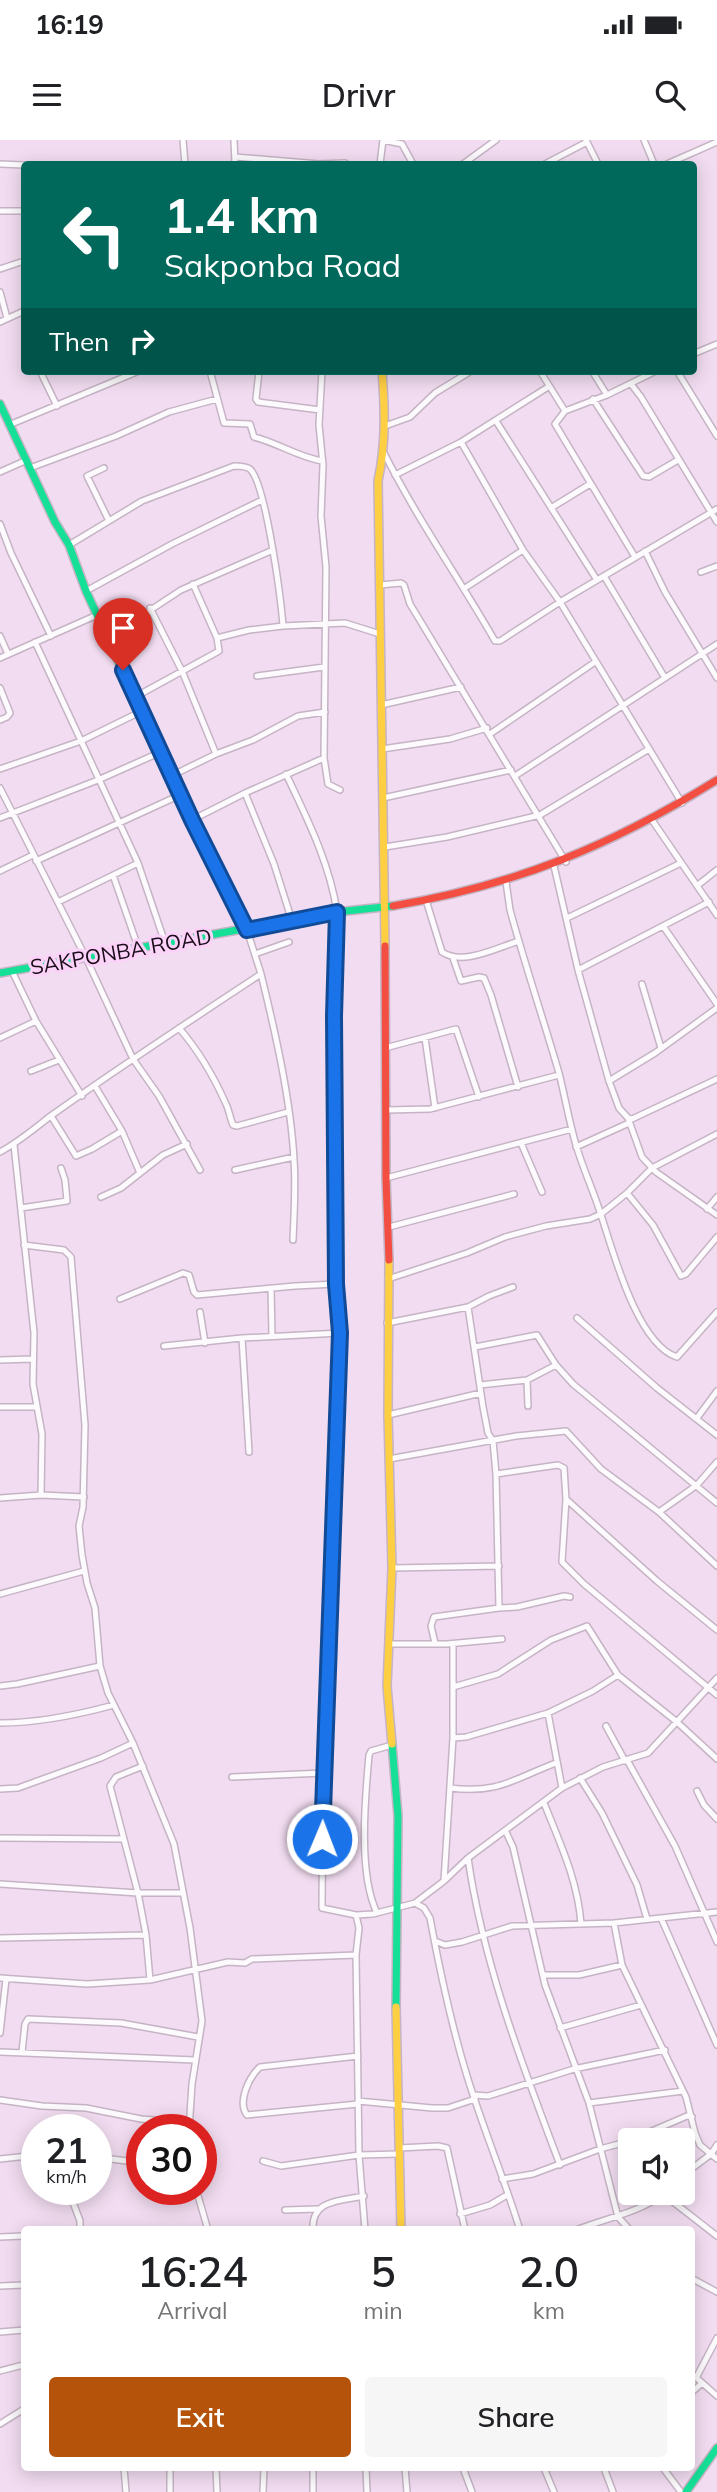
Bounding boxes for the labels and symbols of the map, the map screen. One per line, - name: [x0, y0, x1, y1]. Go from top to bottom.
- pin: [93, 598, 153, 670]
- street label: SAKPONBA ROAD: [28, 922, 214, 980]
- position arrow: [285, 1802, 359, 1876]
- speed limit sign: 30: [126, 2114, 217, 2205]

